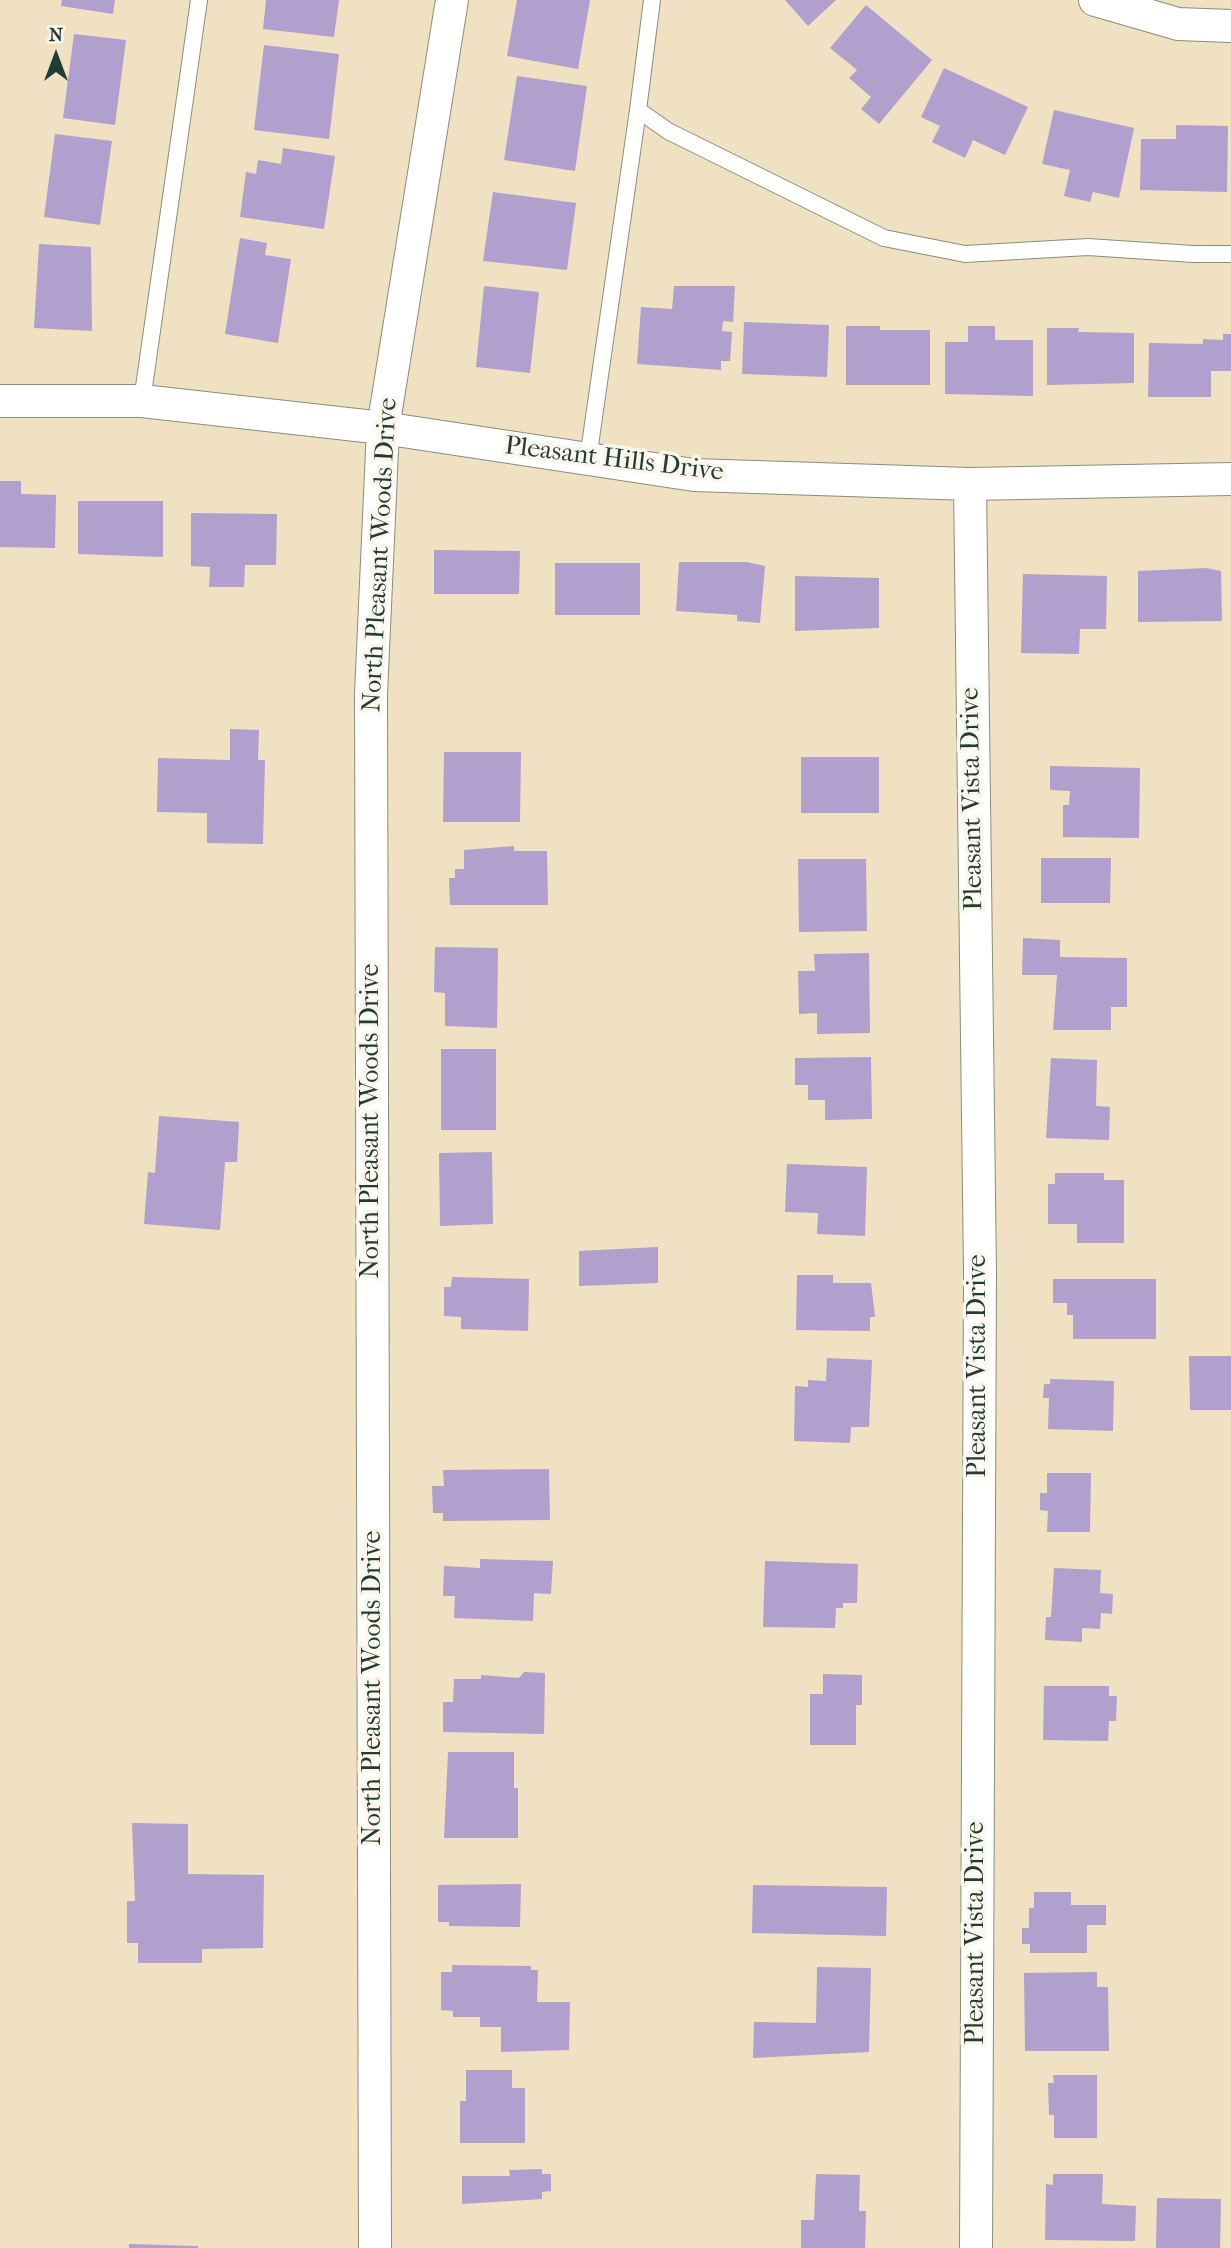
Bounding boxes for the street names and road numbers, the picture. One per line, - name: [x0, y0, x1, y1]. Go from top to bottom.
- street label: North Pleasant Woods Drive: [357, 397, 405, 713]
- street label: Pleasant Hills Drive: [503, 431, 725, 489]
- street label: Pleasant Vista Drive: [955, 687, 991, 911]
- street label: North Pleasant Woods Drive: [356, 964, 388, 1278]
- street label: Pleasant Vista Drive: [963, 1254, 995, 1478]
- street label: North Pleasant Woods Drive: [358, 1531, 390, 1845]
- street label: Pleasant Vista Drive: [961, 1821, 993, 2045]

